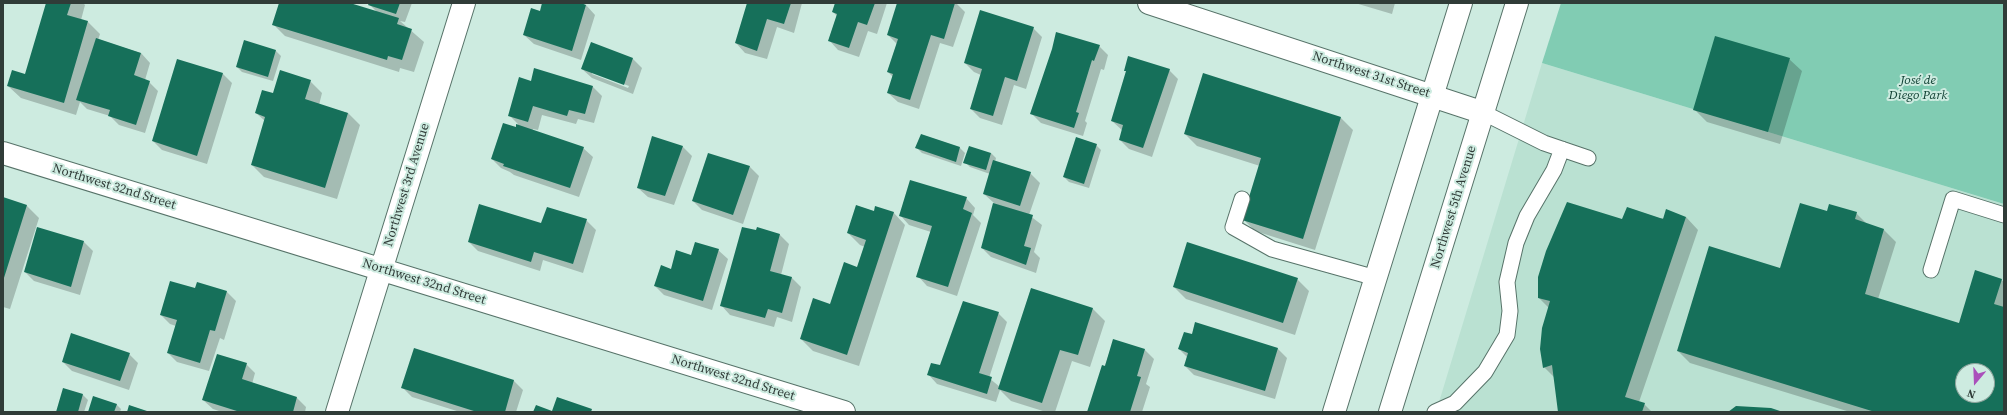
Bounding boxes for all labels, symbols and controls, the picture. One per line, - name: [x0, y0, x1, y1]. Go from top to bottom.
- street label: Northwest 31st Street: [1310, 49, 1432, 101]
- park label: José de Diego Park: [1889, 73, 1947, 104]
- street label: Northwest 3rd Avenue: [381, 121, 433, 249]
- street label: Northwest 5th Avenue: [1428, 144, 1480, 270]
- street label: Northwest 32nd Street: [51, 161, 177, 213]
- street label: Northwest 32nd Street: [361, 256, 487, 308]
- street label: Northwest 32nd Street: [670, 352, 796, 404]
- north arrow: [1955, 363, 1995, 403]
- text: N: [1965, 385, 1977, 402]

